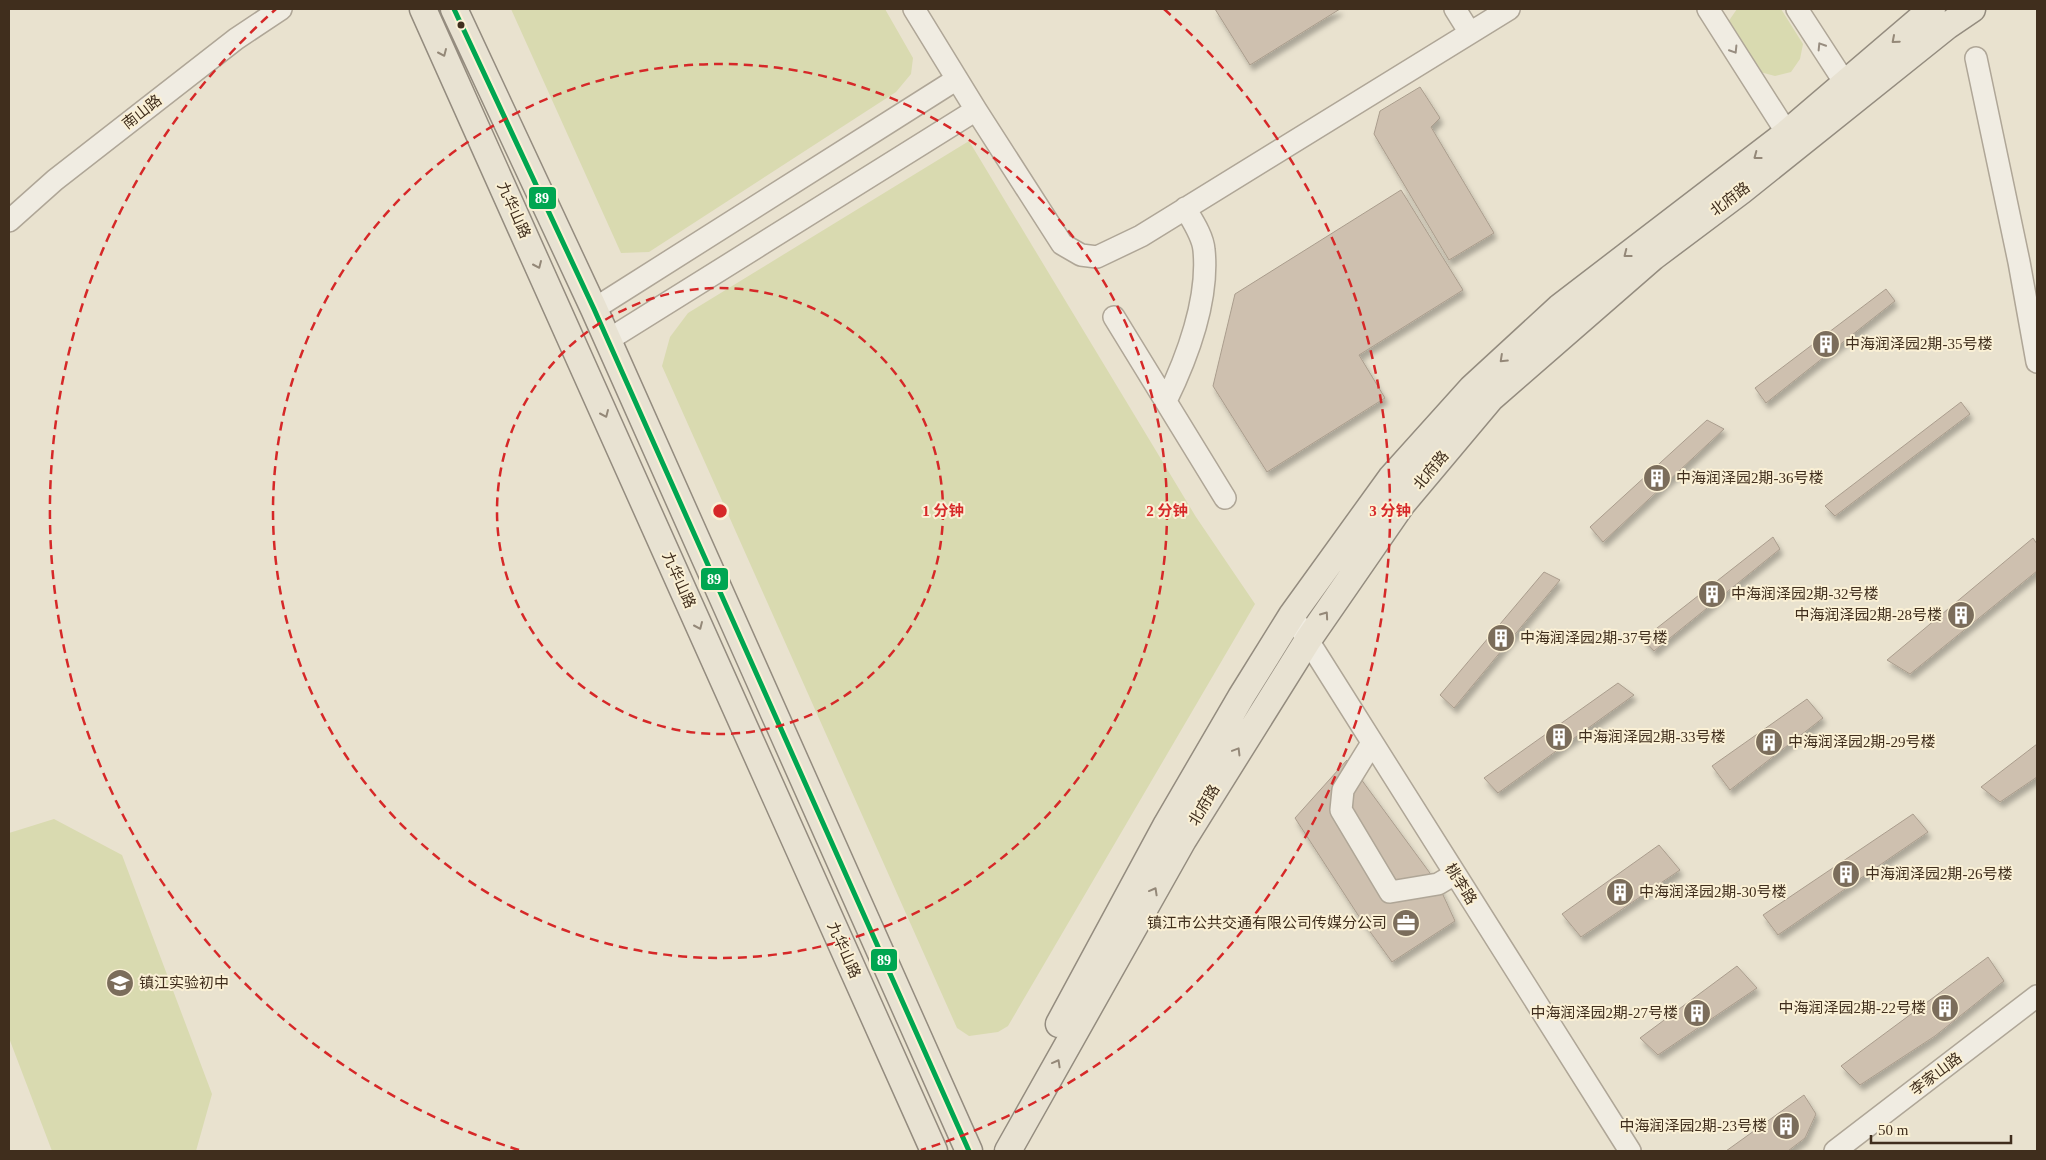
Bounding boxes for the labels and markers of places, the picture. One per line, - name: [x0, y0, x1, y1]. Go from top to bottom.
- unlabelled marker: [456, 20, 466, 30]
- building icon: 中海润泽园2期-35号楼: [1811, 329, 1841, 359]
- place label: 中海润泽园2期-35号楼: [1845, 336, 1993, 352]
- building icon: 中海润泽园2期-36号楼: [1642, 463, 1672, 493]
- place label: 中海润泽园2期-36号楼: [1676, 470, 1824, 486]
- centre of rings: [711, 502, 729, 520]
- building icon: 中海润泽园2期-32号楼: [1697, 579, 1727, 609]
- place label: 中海润泽园2期-32号楼: [1731, 586, 1879, 602]
- building icon: 中海润泽园2期-28号楼: [1946, 600, 1976, 630]
- place label: 中海润泽园2期-28号楼: [1795, 607, 1942, 623]
- building icon: 中海润泽园2期-37号楼: [1486, 623, 1516, 653]
- place label: 中海润泽园2期-37号楼: [1520, 630, 1668, 646]
- building icon: 中海润泽园2期-33号楼: [1544, 722, 1574, 752]
- building icon: 中海润泽园2期-29号楼: [1754, 727, 1784, 757]
- place label: 中海润泽园2期-33号楼: [1578, 729, 1726, 745]
- place label: 中海润泽园2期-29号楼: [1788, 734, 1936, 750]
- building icon: 中海润泽园2期-26号楼: [1831, 859, 1861, 889]
- place label: 中海润泽园2期-26号楼: [1865, 866, 2013, 882]
- building icon: 中海润泽园2期-30号楼: [1605, 877, 1635, 907]
- place label: 中海润泽园2期-30号楼: [1639, 884, 1787, 900]
- office icon: 镇江市公共交通有限公司传媒分公司: [1391, 908, 1421, 938]
- place label: 镇江市公共交通有限公司传媒分公司: [1147, 914, 1387, 931]
- school or university icon: 镇江实验初中: [105, 968, 135, 998]
- place label: 镇江实验初中: [139, 975, 229, 991]
- building icon: 中海润泽园2期-22号楼: [1930, 993, 1960, 1023]
- building icon: 中海润泽园2期-27号楼: [1682, 998, 1712, 1028]
- place label: 中海润泽园2期-22号楼: [1779, 1000, 1926, 1016]
- place label: 中海润泽园2期-27号楼: [1531, 1005, 1678, 1021]
- building icon: 中海润泽园2期-23号楼: [1771, 1111, 1801, 1141]
- place label: 中海润泽园2期-23号楼: [1620, 1118, 1767, 1134]

